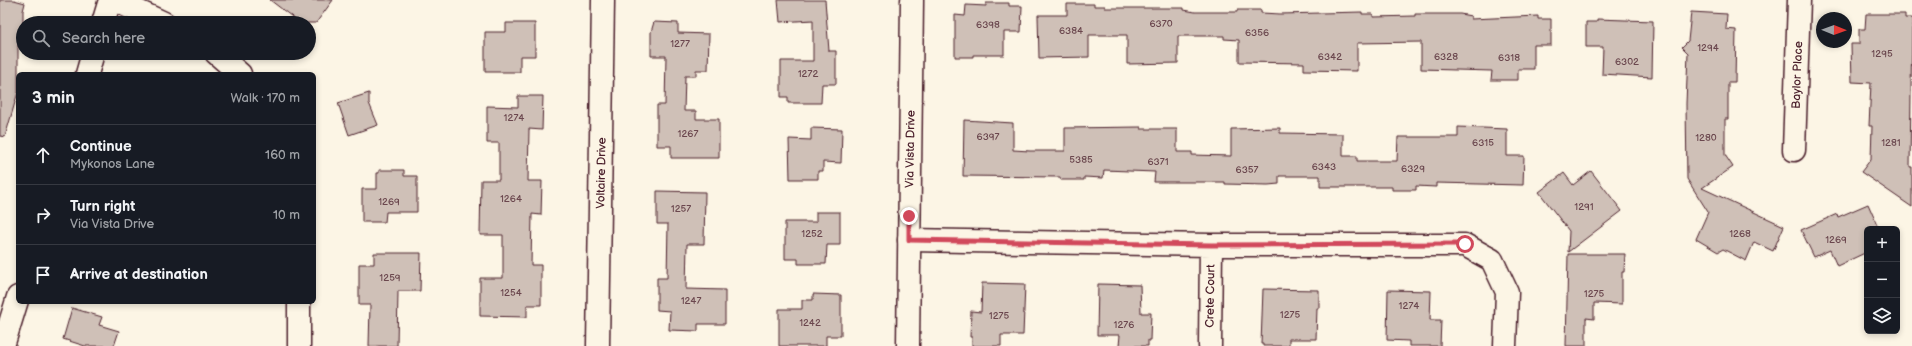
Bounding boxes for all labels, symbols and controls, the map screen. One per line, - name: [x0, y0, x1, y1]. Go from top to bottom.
- north arrow: [1816, 12, 1852, 48]
- search box: [16, 16, 316, 60]
- house number: 6370: [1149, 18, 1173, 30]
- house number: 6398: [976, 19, 1000, 31]
- house number: 6384: [1059, 25, 1083, 37]
- icon: search: [30, 27, 52, 49]
- house number: 6356: [1245, 27, 1269, 39]
- text: Search here: [62, 29, 145, 48]
- house number: 1277: [670, 38, 690, 50]
- street label: Baylor Place: [1789, 41, 1806, 109]
- house number: 1294: [1697, 42, 1719, 54]
- house number: 1295: [1871, 48, 1893, 60]
- house number: 6342: [1318, 51, 1342, 63]
- house number: 6328: [1434, 51, 1458, 63]
- house number: 6318: [1498, 52, 1520, 64]
- house number: 6302: [1615, 56, 1639, 68]
- house number: 1272: [798, 68, 818, 80]
- text: 3 min: [32, 88, 75, 108]
- text: Walk · 170 m: [230, 90, 300, 106]
- street label: Via Vista Drive: [902, 110, 919, 188]
- house number: 1274: [504, 112, 524, 124]
- house number: 1267: [678, 128, 698, 140]
- house number: 6397: [977, 131, 1000, 143]
- house number: 1280: [1695, 132, 1717, 144]
- text: Continue: [70, 137, 132, 156]
- street label: Voltaire Drive: [593, 137, 610, 209]
- house number: 6315: [1472, 137, 1494, 149]
- house number: 1281: [1881, 137, 1901, 149]
- icon: ahead: [32, 144, 54, 166]
- text: 160 m: [265, 147, 300, 163]
- house number: 5385: [1069, 154, 1093, 166]
- text: Mykonos Lane: [70, 156, 155, 172]
- house number: 6371: [1147, 156, 1169, 168]
- house number: 6343: [1312, 161, 1336, 173]
- house number: 6329: [1401, 163, 1425, 175]
- house number: 6357: [1236, 164, 1259, 176]
- house number: 1264: [500, 193, 522, 205]
- house number: 1269: [378, 196, 400, 208]
- text: Turn right: [70, 197, 135, 216]
- house number: 1291: [1574, 201, 1594, 213]
- house number: 1257: [671, 203, 691, 215]
- icon: right: [32, 204, 54, 226]
- text: 10 m: [273, 207, 300, 223]
- route end: [900, 207, 918, 225]
- text: Via Vista Drive: [70, 216, 154, 232]
- map controls: [1864, 226, 1900, 334]
- button: +: [1864, 226, 1900, 262]
- house number: 1252: [801, 228, 823, 240]
- house number: 1268: [1729, 228, 1751, 240]
- house number: 1269: [1825, 234, 1847, 246]
- route start: [1456, 235, 1474, 253]
- button: −: [1864, 262, 1900, 298]
- icon: arrive: [32, 264, 54, 286]
- street label: Crete Court: [1202, 264, 1219, 328]
- text: Arrive at destination: [70, 265, 208, 284]
- house number: 1259: [379, 272, 401, 284]
- house number: 1254: [500, 287, 522, 299]
- house number: 1275: [1584, 288, 1604, 300]
- house number: 1247: [681, 295, 701, 307]
- button: layers: [1864, 298, 1900, 334]
- house number: 1274: [1399, 300, 1419, 312]
- house number: 1275: [1280, 309, 1300, 321]
- house number: 1275: [989, 310, 1009, 322]
- house number: 1242: [799, 317, 821, 329]
- house number: 1276: [1114, 319, 1134, 331]

